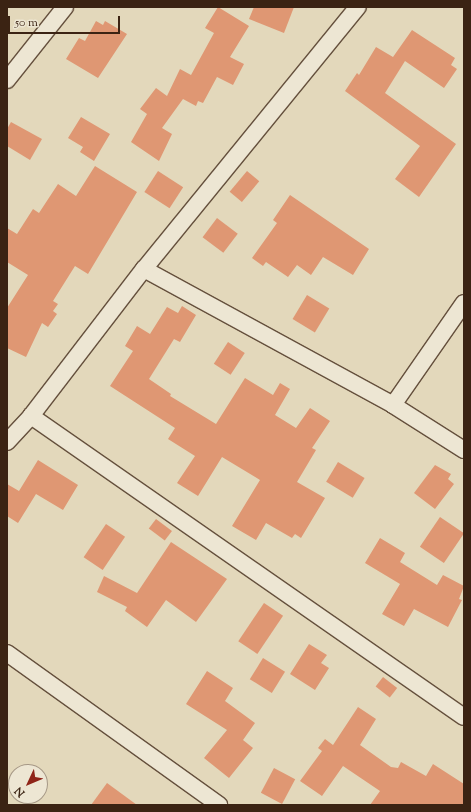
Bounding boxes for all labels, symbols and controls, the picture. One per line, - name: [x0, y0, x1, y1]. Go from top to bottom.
- scale bar: [10, 8, 122, 34]
- text: 50 m: [15, 14, 38, 32]
- north arrow: [8, 764, 48, 804]
- text: N: [11, 783, 29, 800]

